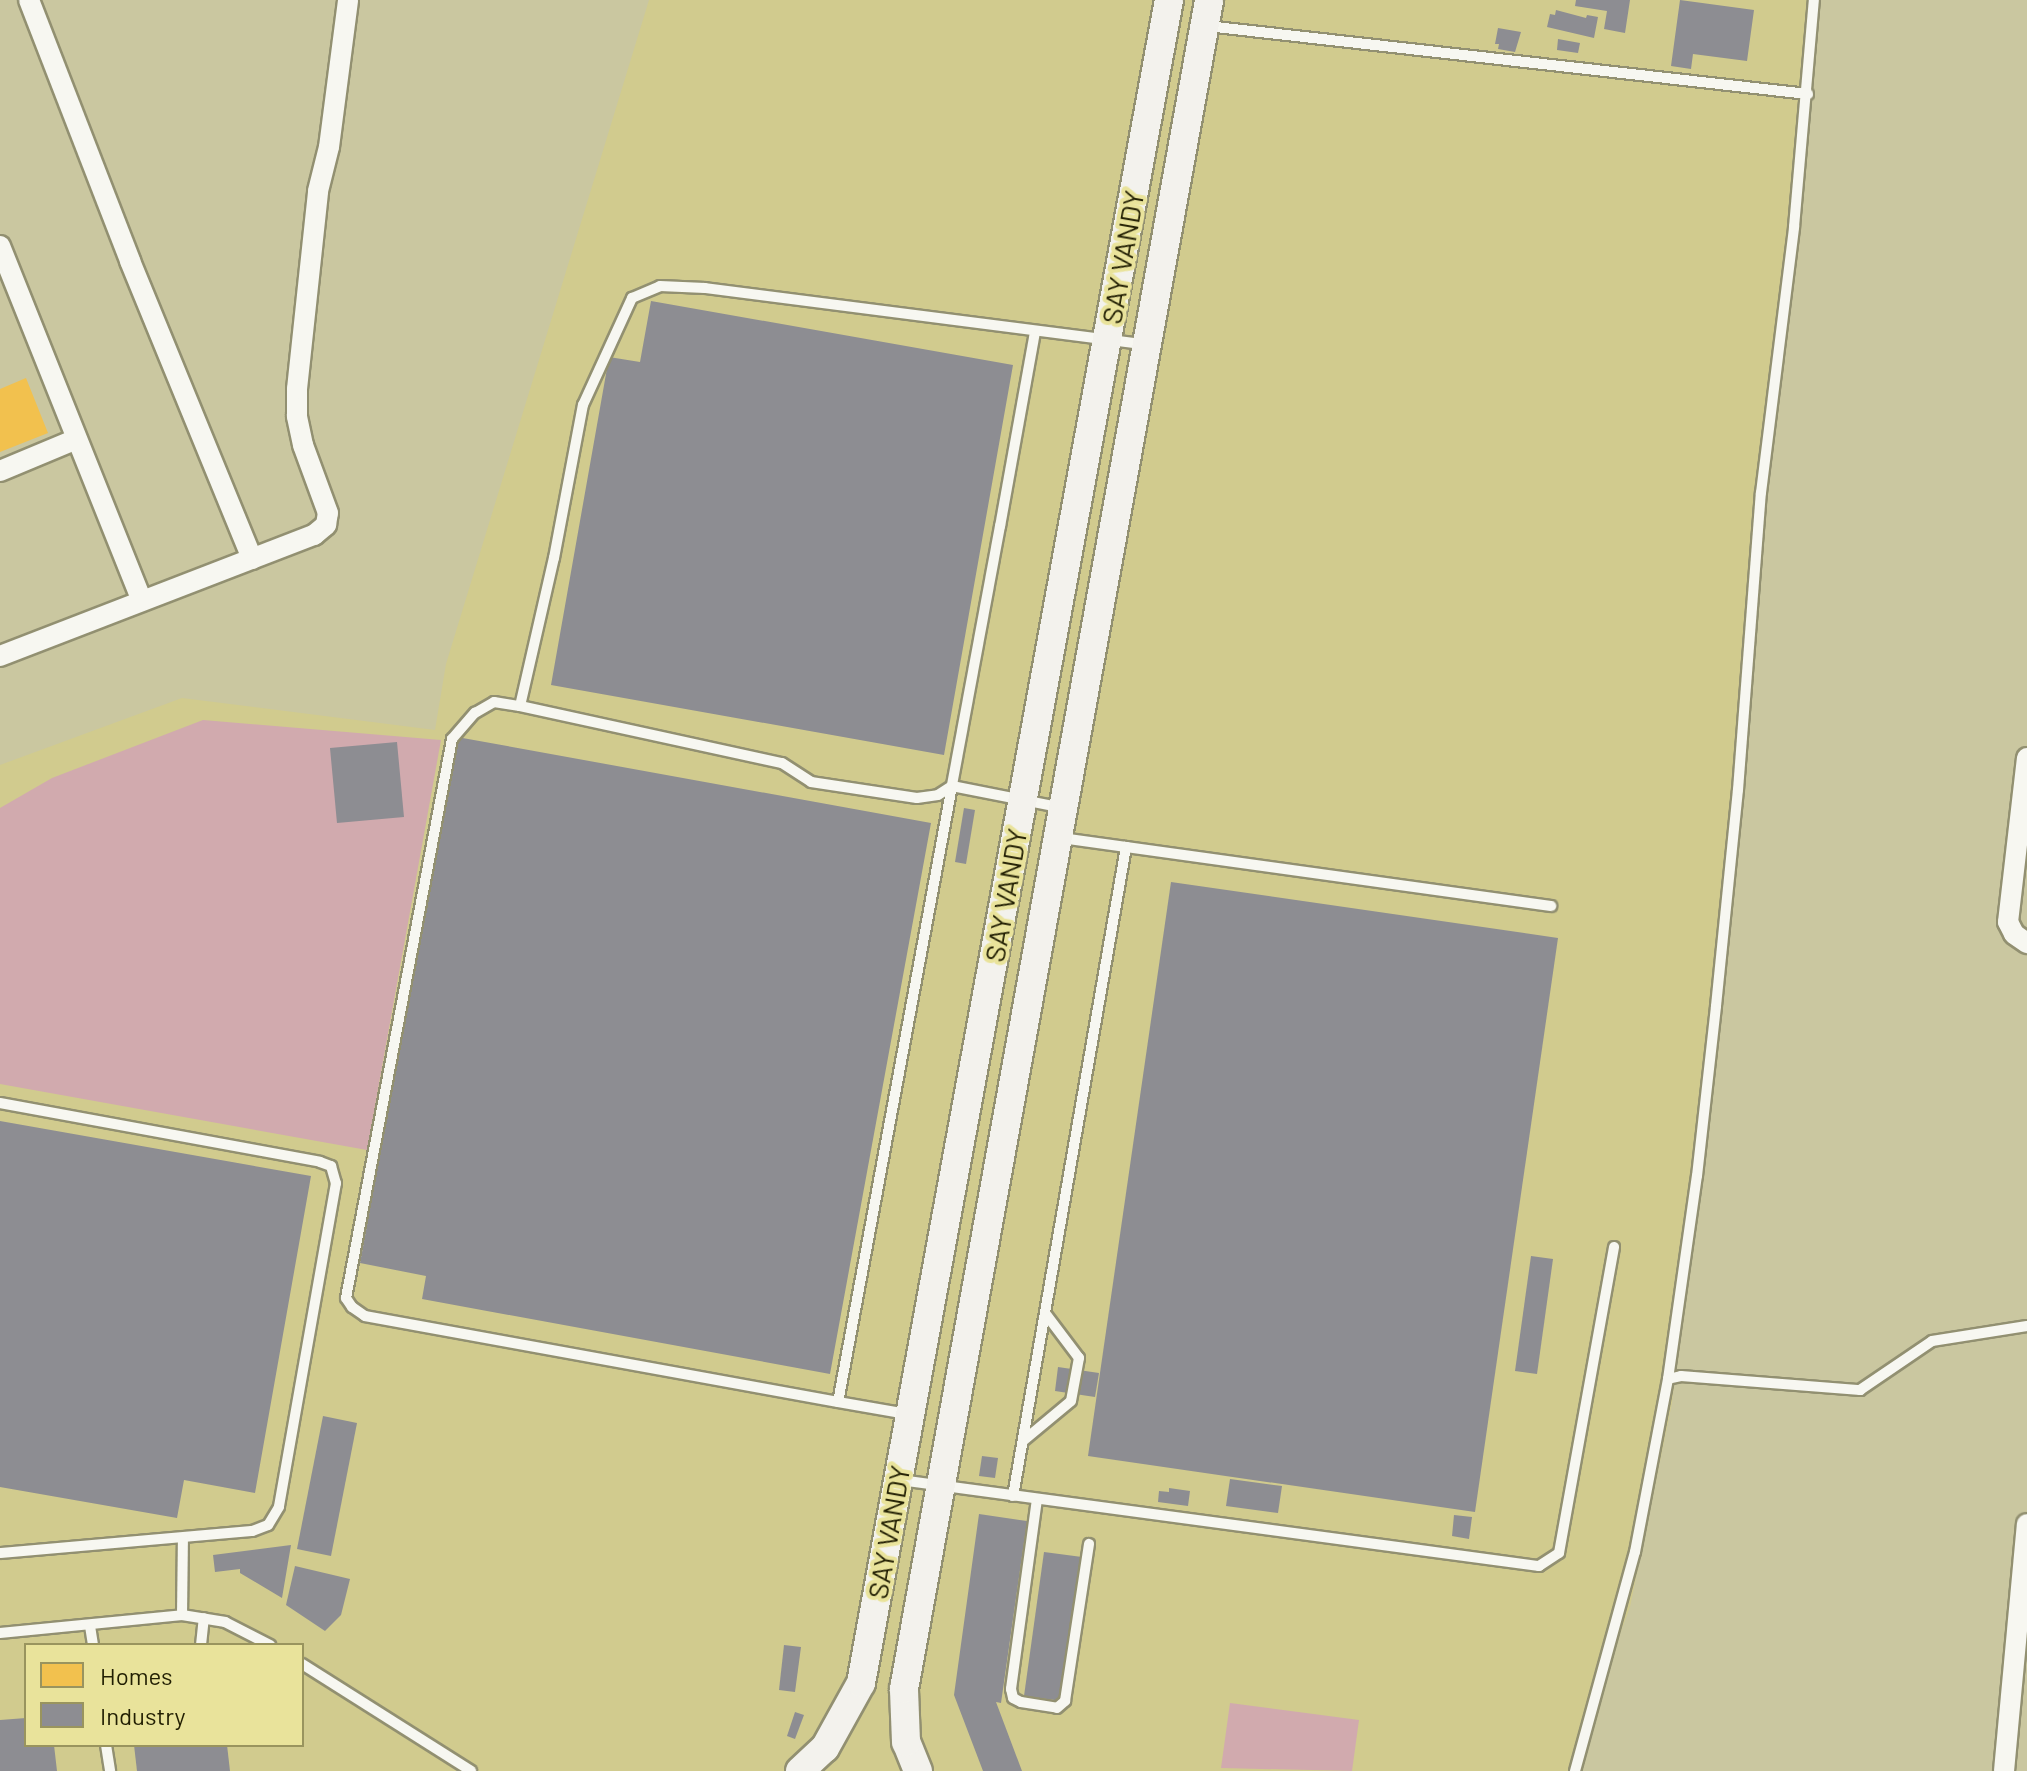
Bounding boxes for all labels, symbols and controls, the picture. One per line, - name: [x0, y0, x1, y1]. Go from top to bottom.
- street label: SAY VANDY: [1094, 188, 1150, 326]
- street label: SAY VANDY: [977, 826, 1033, 964]
- street label: SAY VANDY: [860, 1463, 916, 1601]
- legend: [24, 1643, 304, 1747]
- text: Homes: [100, 1661, 173, 1690]
- text: Industry: [100, 1701, 186, 1730]

